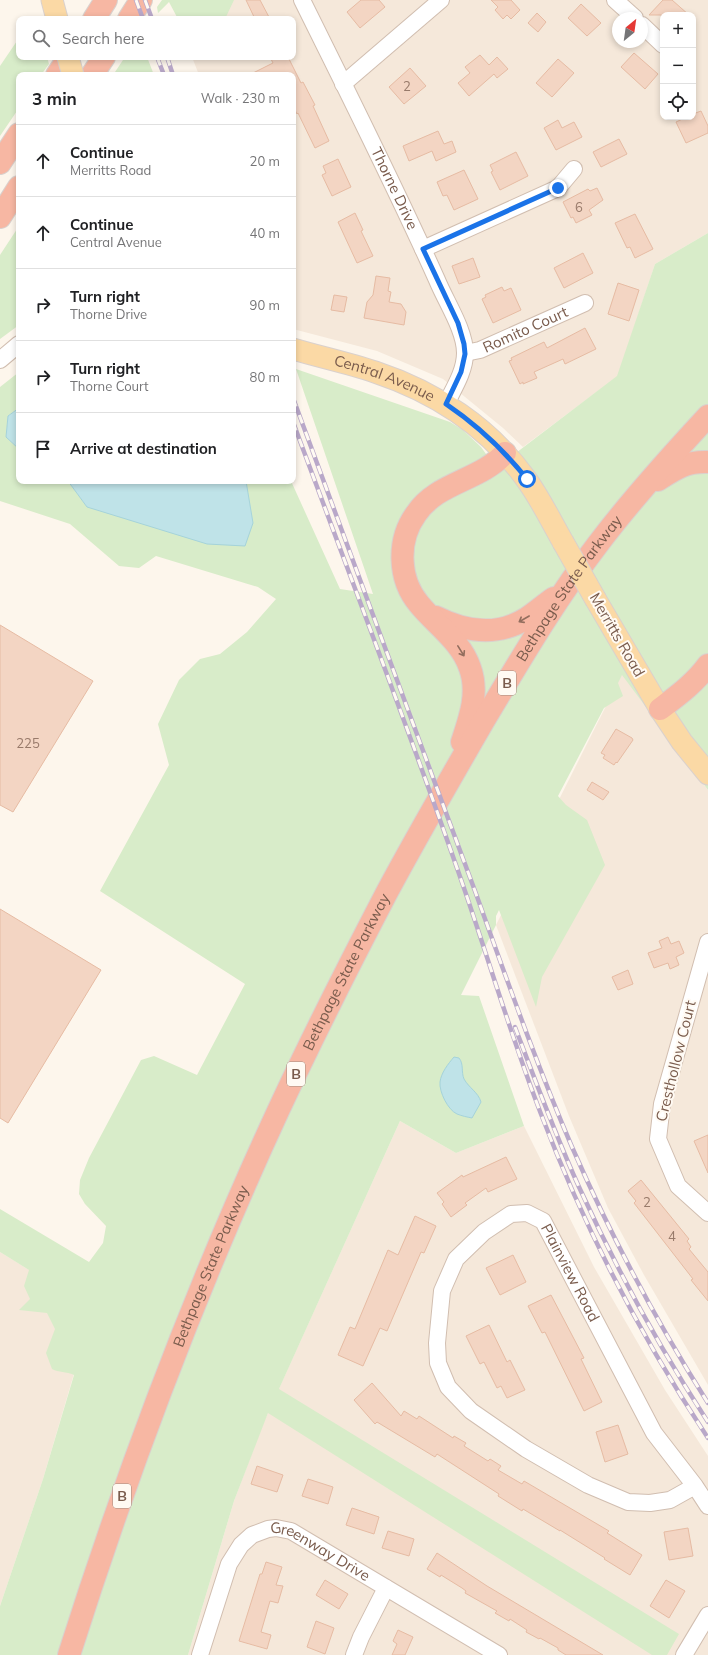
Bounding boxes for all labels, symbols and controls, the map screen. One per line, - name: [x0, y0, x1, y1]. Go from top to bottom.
- north arrow: [612, 12, 648, 48]
- map controls: [660, 12, 696, 120]
- button: +: [660, 12, 696, 48]
- search box: [16, 16, 296, 60]
- icon: search: [30, 27, 52, 49]
- text: Search here: [62, 29, 144, 48]
- button: −: [660, 48, 696, 84]
- house number: 2: [403, 78, 411, 94]
- button: locate: [660, 84, 696, 120]
- text: 3 min: [32, 88, 77, 109]
- text: Walk · 230 m: [201, 90, 280, 106]
- text: Continue: [70, 143, 133, 162]
- street label: Thorne Drive: [367, 144, 423, 233]
- icon: ahead: [32, 150, 54, 172]
- text: 20 m: [250, 153, 280, 169]
- text: Merritts Road: [70, 162, 151, 178]
- route end: [549, 179, 567, 197]
- house number: 6: [575, 199, 583, 215]
- text: Continue: [70, 215, 133, 234]
- icon: ahead: [32, 222, 54, 244]
- text: 40 m: [250, 225, 280, 241]
- text: Central Avenue: [70, 234, 162, 250]
- text: Turn right: [70, 287, 140, 306]
- icon: right: [32, 294, 54, 316]
- text: 90 m: [250, 297, 280, 313]
- street label: Romito Court: [480, 302, 571, 357]
- text: Thorne Drive: [70, 306, 147, 322]
- street label: Central Avenue: [332, 351, 438, 405]
- text: Turn right: [70, 359, 140, 378]
- icon: right: [32, 366, 54, 388]
- text: 80 m: [250, 369, 280, 385]
- text: Thorne Court: [70, 378, 149, 394]
- icon: arrive: [32, 438, 54, 460]
- text: Arrive at destination: [70, 439, 217, 458]
- route start: [518, 470, 536, 488]
- street label: Bethpage State Parkway: [512, 511, 626, 665]
- street label: Merritts Road: [586, 589, 649, 680]
- one-way arrow: [518, 616, 530, 624]
- one-way arrow: [457, 645, 465, 656]
- road number: B: [498, 671, 516, 695]
- house number: 225: [16, 735, 40, 751]
- street label: Bethpage State Parkway: [298, 890, 394, 1053]
- street label: Cresthollow Court: [651, 998, 700, 1124]
- road number: B: [287, 1062, 305, 1086]
- street label: Bethpage State Parkway: [168, 1182, 253, 1350]
- house number: 2: [643, 1194, 651, 1210]
- street label: Plainview Road: [537, 1220, 604, 1325]
- house number: 4: [668, 1228, 676, 1244]
- road number: B: [113, 1484, 131, 1508]
- street label: Greenway Drive: [269, 1517, 374, 1585]

